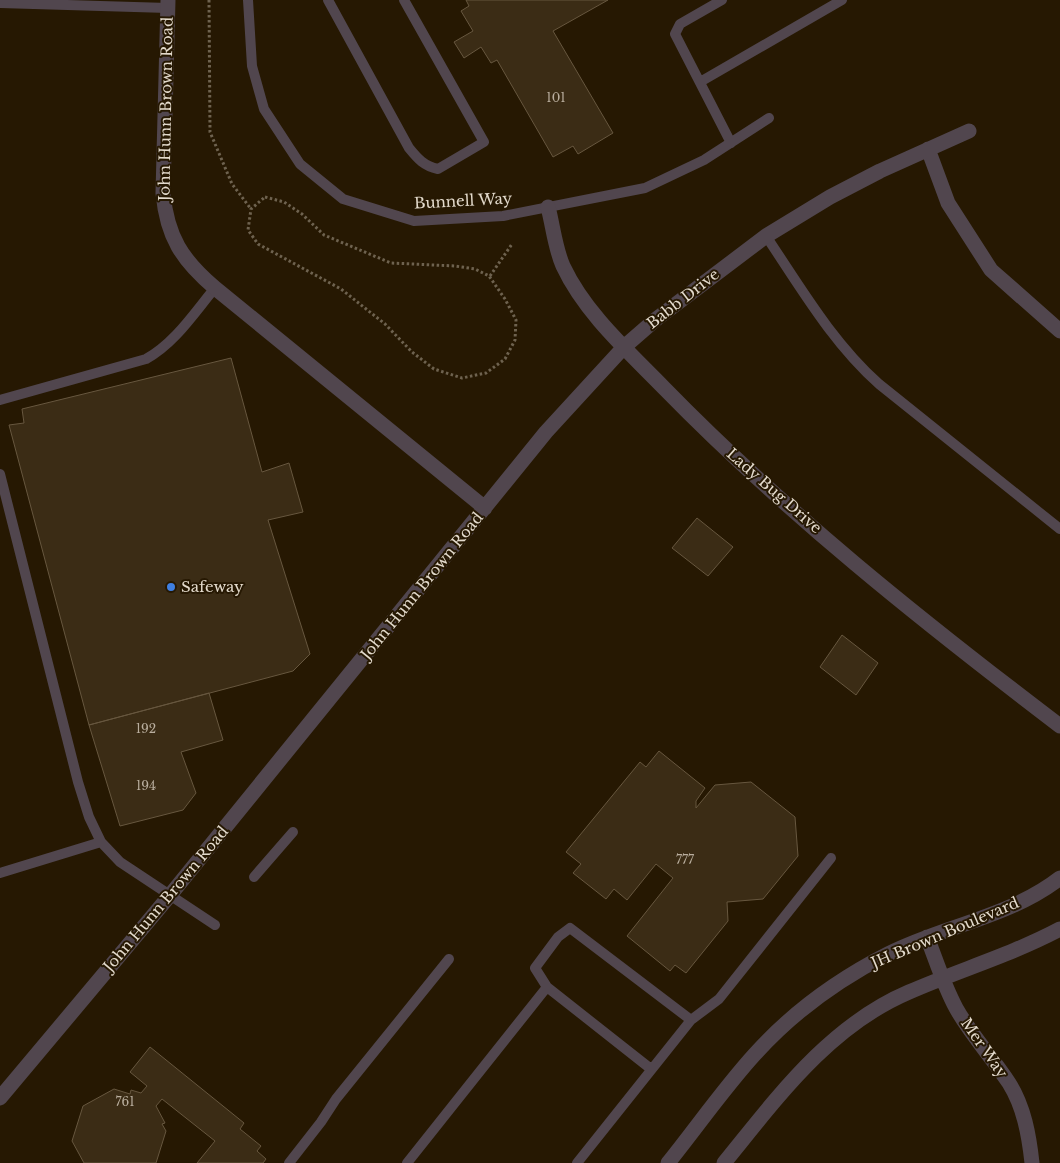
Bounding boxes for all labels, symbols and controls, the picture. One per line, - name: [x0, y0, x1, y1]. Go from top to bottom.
- street label: John Hunn Brown Road: [154, 17, 177, 203]
- house number: 101: [546, 90, 566, 105]
- street label: Bunnell Way: [413, 188, 513, 213]
- street label: Babb Drive: [643, 264, 723, 333]
- street label: Lady Bug Drive: [723, 444, 826, 537]
- street label: John Hunn Brown Road: [355, 508, 487, 665]
- place label: Safeway: [181, 577, 244, 596]
- marker: Safeway: [165, 581, 177, 593]
- house number: 192: [136, 721, 156, 736]
- house number: 194: [136, 778, 156, 793]
- street label: John Hunn Brown Road: [98, 822, 232, 977]
- house number: 777: [676, 852, 695, 867]
- street label: JH Brown Boulevard: [866, 893, 1022, 973]
- street label: Mer Way: [957, 1014, 1012, 1082]
- house number: 761: [115, 1094, 135, 1109]

